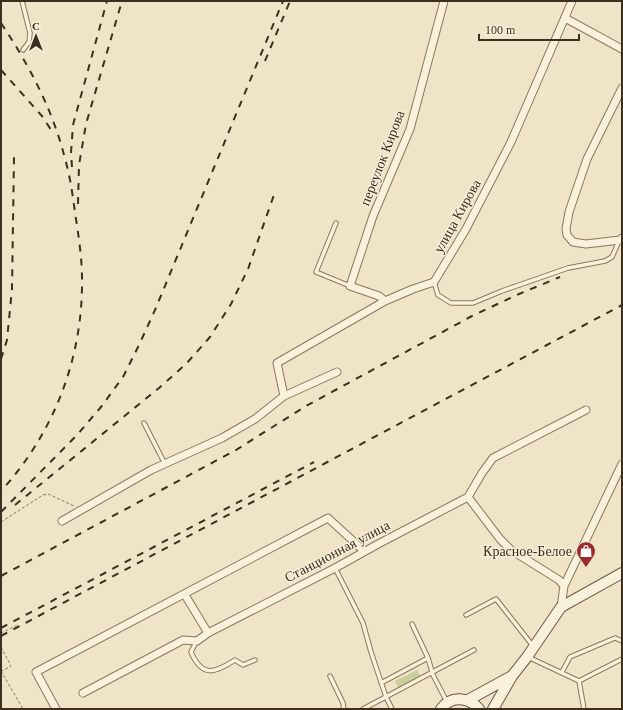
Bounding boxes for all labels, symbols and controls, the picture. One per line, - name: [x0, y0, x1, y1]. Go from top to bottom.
- north arrow: [16, 16, 56, 56]
- scale bar: [479, 16, 579, 42]
- text: С: [32, 20, 40, 32]
- text: 100 m: [485, 23, 516, 37]
- street label: переулок Кирова: [357, 108, 408, 208]
- street label: улица Кирова: [431, 176, 484, 256]
- street label: Станционная улица: [282, 517, 393, 585]
- shop icon: Красное-Белое: [575, 540, 597, 568]
- place label: Красное-Белое: [483, 544, 572, 559]

